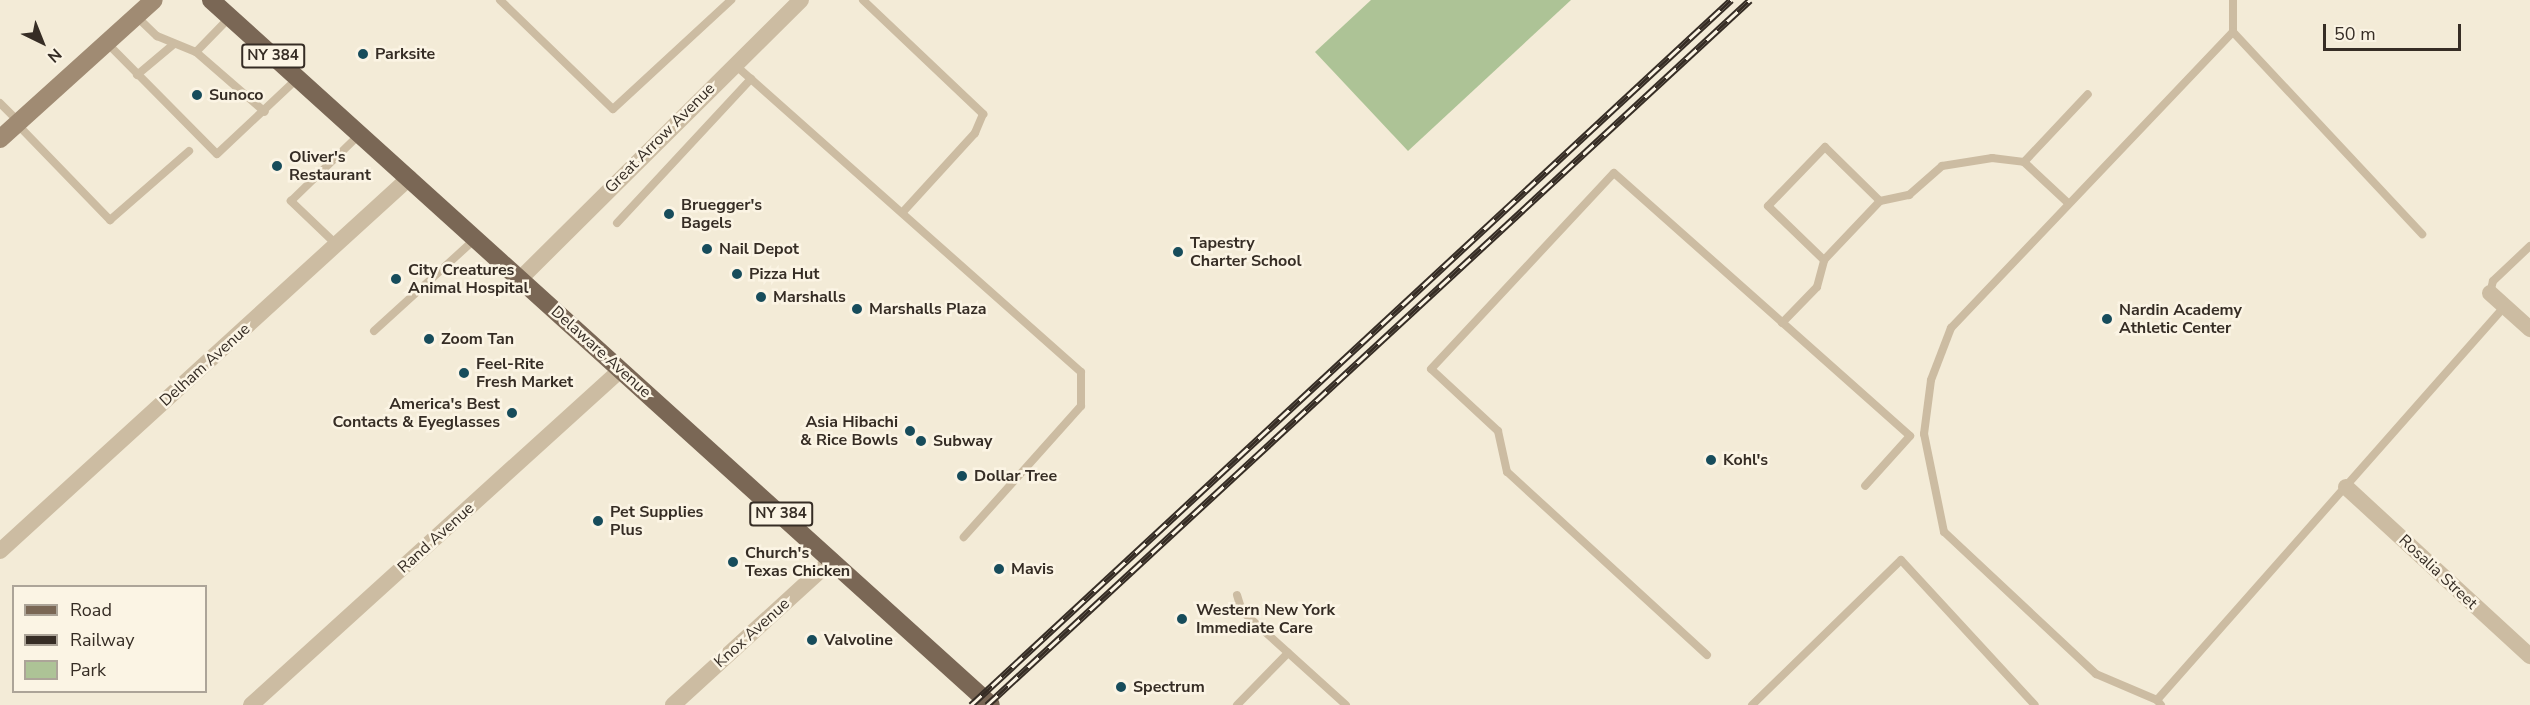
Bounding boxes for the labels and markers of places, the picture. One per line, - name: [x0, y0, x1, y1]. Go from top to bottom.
- place label: Parksite: [375, 44, 435, 64]
- marker: Parksite: [356, 47, 370, 61]
- place label: Sunoco: [209, 85, 264, 105]
- marker: Sunoco: [190, 88, 204, 102]
- place label: Oliver's Restaurant: [289, 147, 371, 185]
- marker: Oliver's Restaurant: [270, 159, 284, 173]
- place label: Bruegger's Bagels: [681, 195, 762, 233]
- marker: Bruegger's Bagels: [662, 207, 676, 221]
- place label: Tapestry Charter School: [1190, 233, 1302, 271]
- place label: Nail Depot: [719, 239, 799, 259]
- marker: Nail Depot: [700, 242, 714, 256]
- marker: Tapestry Charter School: [1171, 245, 1185, 259]
- place label: City Creatures Animal Hospital: [408, 260, 529, 298]
- place label: Pizza Hut: [749, 264, 819, 284]
- marker: Pizza Hut: [730, 267, 744, 281]
- marker: City Creatures Animal Hospital: [389, 272, 403, 286]
- place label: Marshalls: [773, 287, 846, 307]
- marker: Marshalls: [754, 290, 768, 304]
- place label: Marshalls Plaza: [869, 299, 987, 319]
- place label: Nardin Academy Athletic Center: [2119, 300, 2242, 338]
- marker: Marshalls Plaza: [850, 302, 864, 316]
- marker: Nardin Academy Athletic Center: [2100, 312, 2114, 326]
- place label: Zoom Tan: [441, 329, 514, 349]
- marker: Zoom Tan: [422, 332, 436, 346]
- place label: Feel-Rite Fresh Market: [476, 354, 573, 392]
- marker: Feel-Rite Fresh Market: [457, 366, 471, 380]
- place label: America's Best Contacts & Eyeglasses: [332, 394, 500, 432]
- marker: America's Best Contacts & Eyeglasses: [505, 406, 519, 420]
- place label: Asia Hibachi & Rice Bowls: [800, 412, 898, 450]
- marker: Asia Hibachi & Rice Bowls: [903, 424, 917, 438]
- place label: Subway: [933, 431, 992, 451]
- marker: Subway: [914, 434, 928, 448]
- place label: Kohl's: [1723, 450, 1768, 470]
- marker: Kohl's: [1704, 453, 1718, 467]
- place label: Dollar Tree: [974, 466, 1057, 486]
- marker: Dollar Tree: [955, 469, 969, 483]
- place label: Pet Supplies Plus: [610, 502, 703, 540]
- marker: Pet Supplies Plus: [591, 514, 605, 528]
- place label: Church's Texas Chicken: [745, 543, 850, 581]
- marker: Church's Texas Chicken: [726, 555, 740, 569]
- place label: Mavis: [1011, 559, 1054, 579]
- marker: Mavis: [992, 562, 1006, 576]
- place label: Western New York Immediate Care: [1196, 600, 1335, 638]
- marker: Western New York Immediate Care: [1173, 610, 1191, 628]
- place label: Valvoline: [824, 630, 893, 650]
- marker: Valvoline: [805, 633, 819, 647]
- place label: Spectrum: [1133, 677, 1205, 697]
- marker: Spectrum: [1114, 680, 1128, 694]

